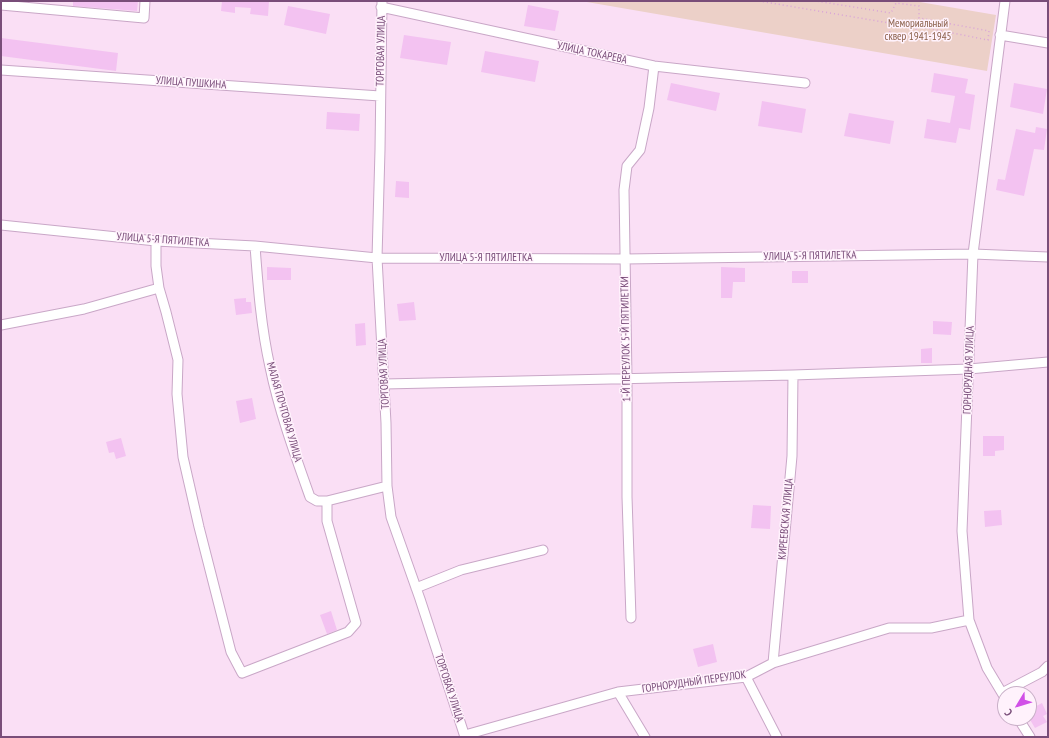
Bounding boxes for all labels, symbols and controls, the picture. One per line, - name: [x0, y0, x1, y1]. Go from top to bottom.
- street label: ТОРГОВАЯ УЛИЦА: [374, 16, 388, 86]
- park label: Мемориальный сквер 1941-1945: [884, 17, 952, 43]
- street label: УЛИЦА ТОКАРЕВА: [556, 39, 628, 67]
- street label: УЛИЦА ПУШКИНА: [155, 74, 227, 92]
- street label: УЛИЦА 5-Я ПЯТИЛЕТКА: [116, 230, 210, 250]
- street label: УЛИЦА 5-Я ПЯТИЛЕТКА: [763, 249, 857, 263]
- street label: УЛИЦА 5-Я ПЯТИЛЕТКА: [439, 251, 533, 265]
- street label: 1-Й ПЕРЕУЛОК 5-Й ПЯТИЛЕТКИ: [618, 276, 634, 402]
- street label: ГОРНОРУДНАЯ УЛИЦА: [961, 326, 977, 414]
- street label: ТОРГОВАЯ УЛИЦА: [376, 338, 392, 410]
- street label: МАЛАЯ ПОЧТОВАЯ УЛИЦА: [263, 360, 305, 464]
- street label: КИРЕЕВСКАЯ УЛИЦА: [776, 478, 796, 560]
- street label: ТОРГОВАЯ УЛИЦА: [432, 652, 466, 724]
- street label: ГОРНОРУДНЫЙ ПЕРЕУЛОК: [641, 668, 747, 696]
- north arrow: [997, 686, 1037, 726]
- text: С: [1001, 706, 1015, 719]

